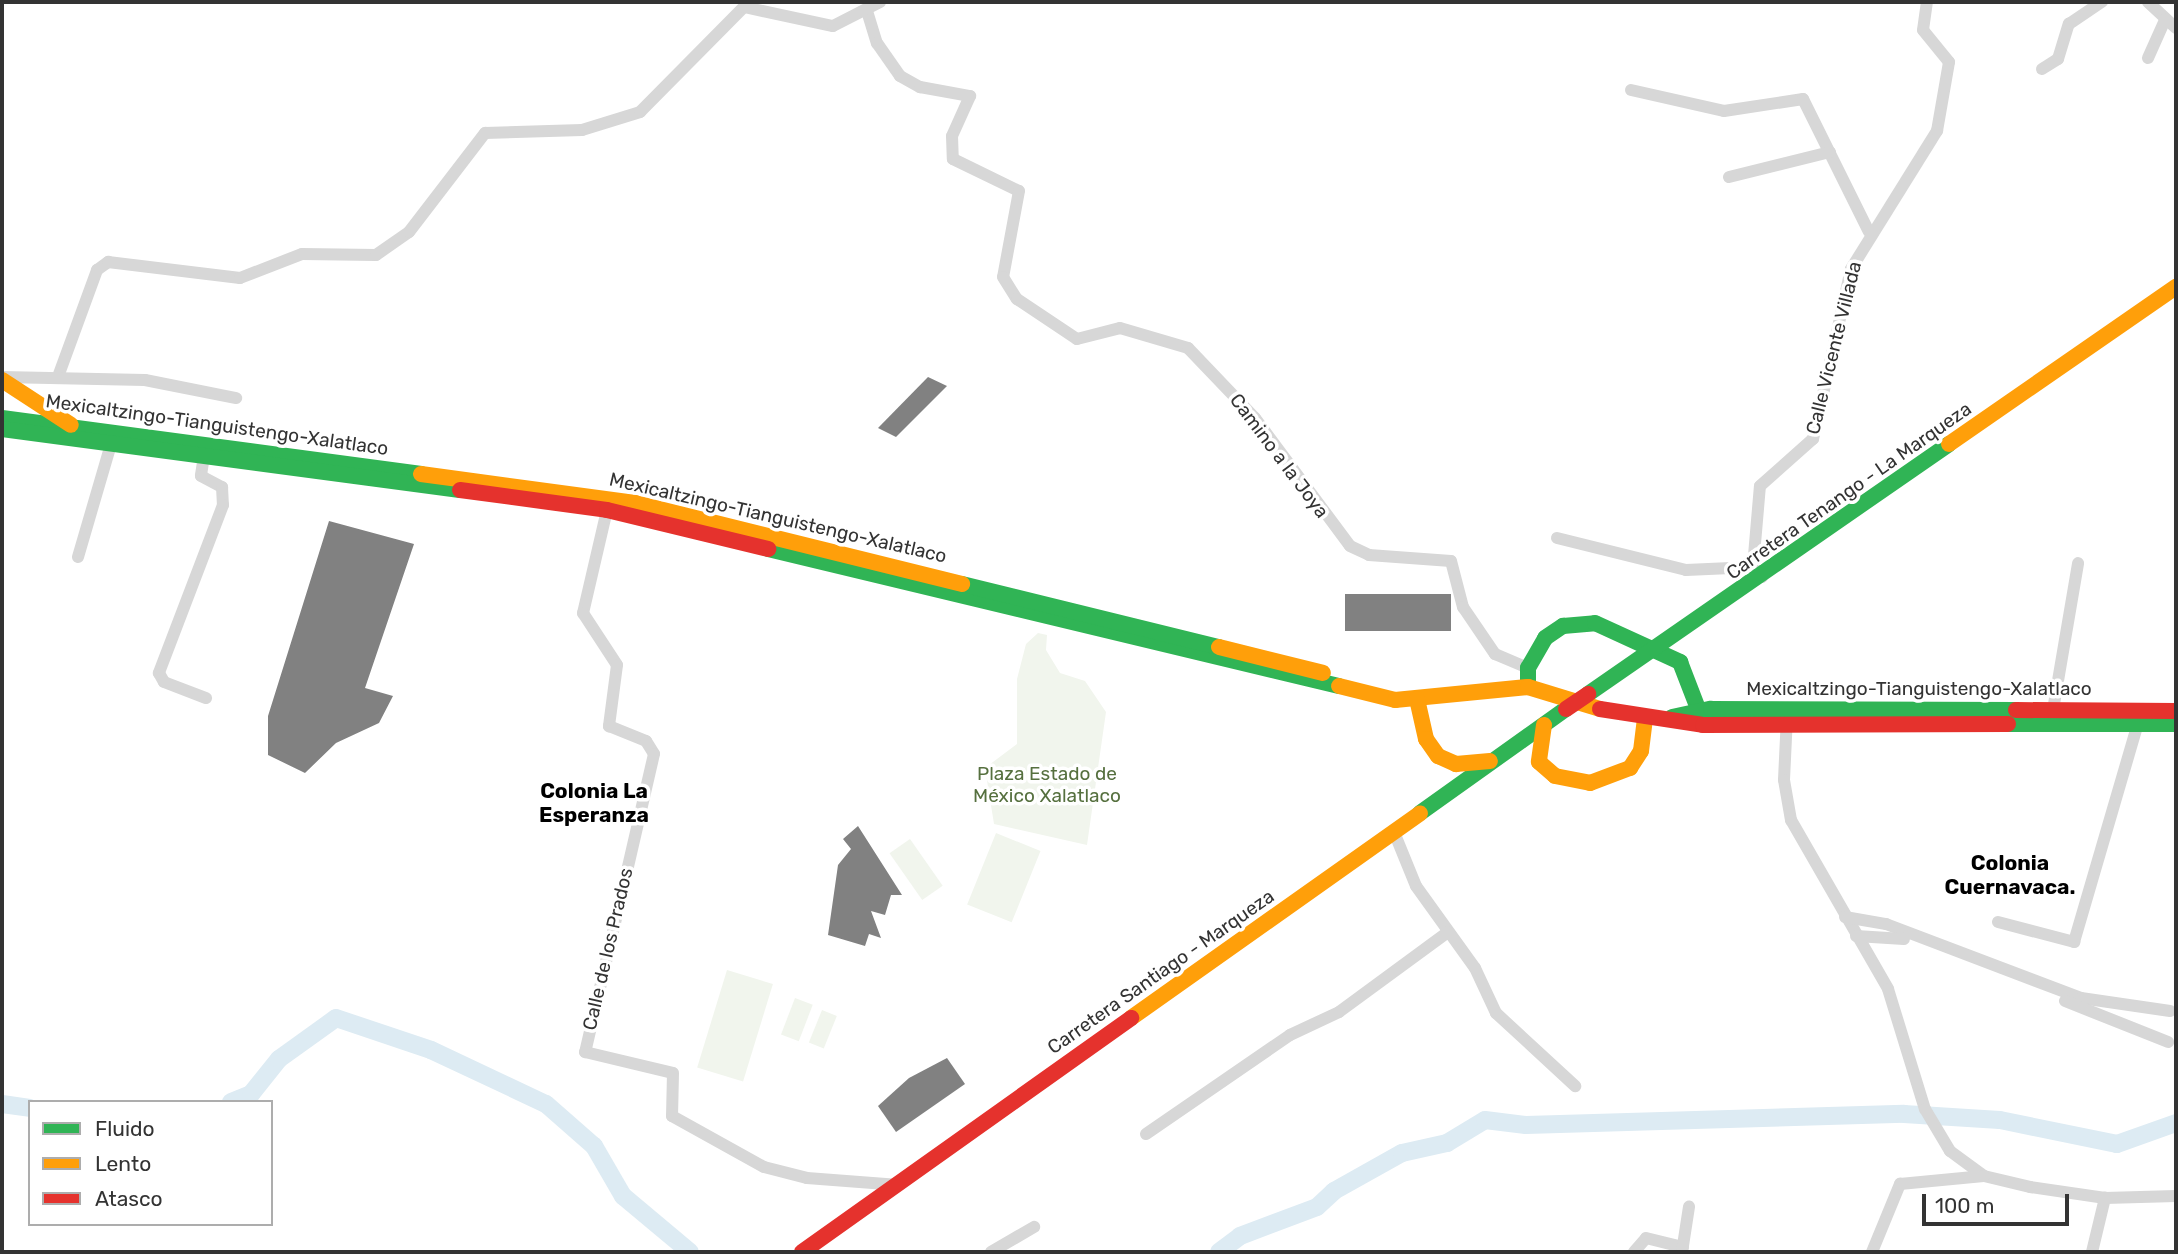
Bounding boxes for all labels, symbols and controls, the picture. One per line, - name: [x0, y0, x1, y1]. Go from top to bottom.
- street label: Calle Vicente Villada: [1801, 259, 1867, 437]
- street label: Camino a la Joya: [1225, 389, 1333, 523]
- street label: Mexicaltzingo-Tianguistengo-Xalatlaco: [44, 390, 390, 460]
- street label: Carretera Tenango - La Marqueza: [1722, 397, 1976, 585]
- street label: Mexicaltzingo-Tianguistengo-Xalatlaco: [607, 468, 949, 568]
- street label: Mexicaltzingo-Tianguistengo-Xalatlaco: [1746, 678, 2092, 700]
- park label: Plaza Estado de México Xalatlaco: [973, 763, 1121, 807]
- district label: Colonia La Esperanza: [539, 778, 649, 828]
- district label: Colonia Cuernavaca.: [1945, 850, 2075, 900]
- street label: Calle de los Prados: [578, 866, 638, 1032]
- street label: Carretera Santiago - Marqueza: [1043, 885, 1279, 1059]
- legend: [28, 1100, 273, 1226]
- text: Fluido: [95, 1116, 155, 1141]
- text: Lento: [95, 1151, 151, 1176]
- scale bar: [1926, 1180, 2073, 1224]
- text: Atasco: [95, 1186, 163, 1211]
- text: 100 m: [1935, 1193, 1994, 1218]

